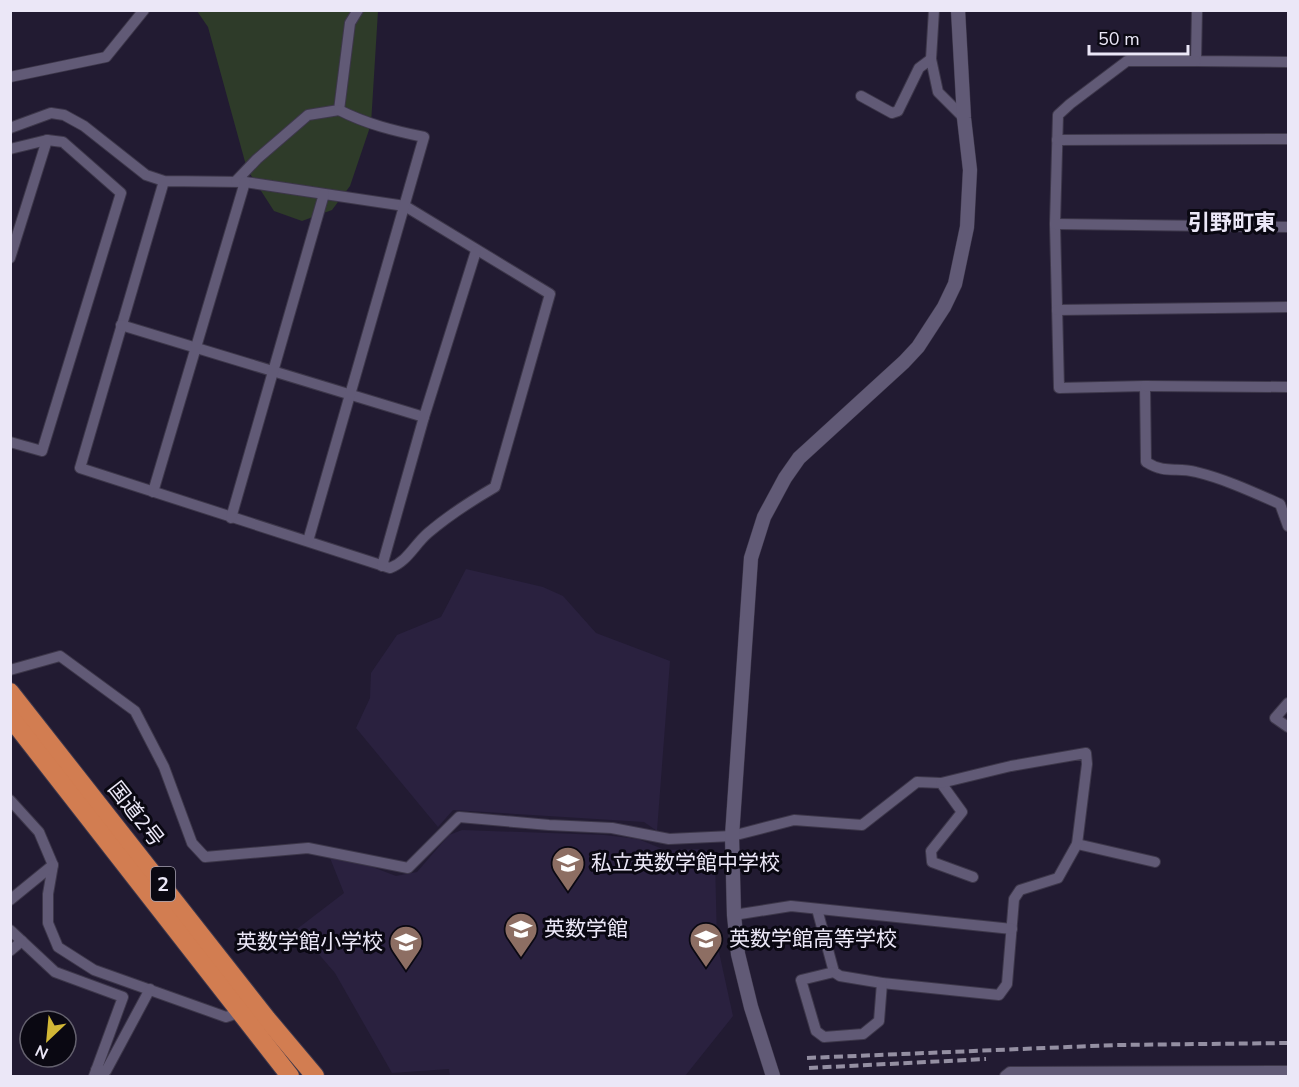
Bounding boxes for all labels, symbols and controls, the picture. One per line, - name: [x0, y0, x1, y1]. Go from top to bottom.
- scale bar: [1089, 18, 1188, 56]
- text: 50 m: [1098, 27, 1140, 51]
- district label: 引野町東: [1188, 208, 1276, 238]
- street label: 国道2号: [102, 776, 170, 852]
- school or university icon: 私立英数学館中学校: [550, 845, 586, 892]
- place label: 私立英数学館中学校: [591, 849, 780, 877]
- road number: 2: [151, 867, 175, 901]
- school or university icon: 英数学館: [503, 911, 539, 958]
- place label: 英数学館: [544, 915, 628, 943]
- school or university icon: 英数学館高等学校: [688, 921, 724, 968]
- school or university icon: 英数学館小学校: [388, 924, 424, 971]
- place label: 英数学館高等学校: [729, 925, 897, 953]
- place label: 英数学館小学校: [236, 928, 383, 956]
- north arrow: [18, 1009, 78, 1069]
- text: N: [32, 1039, 52, 1064]

